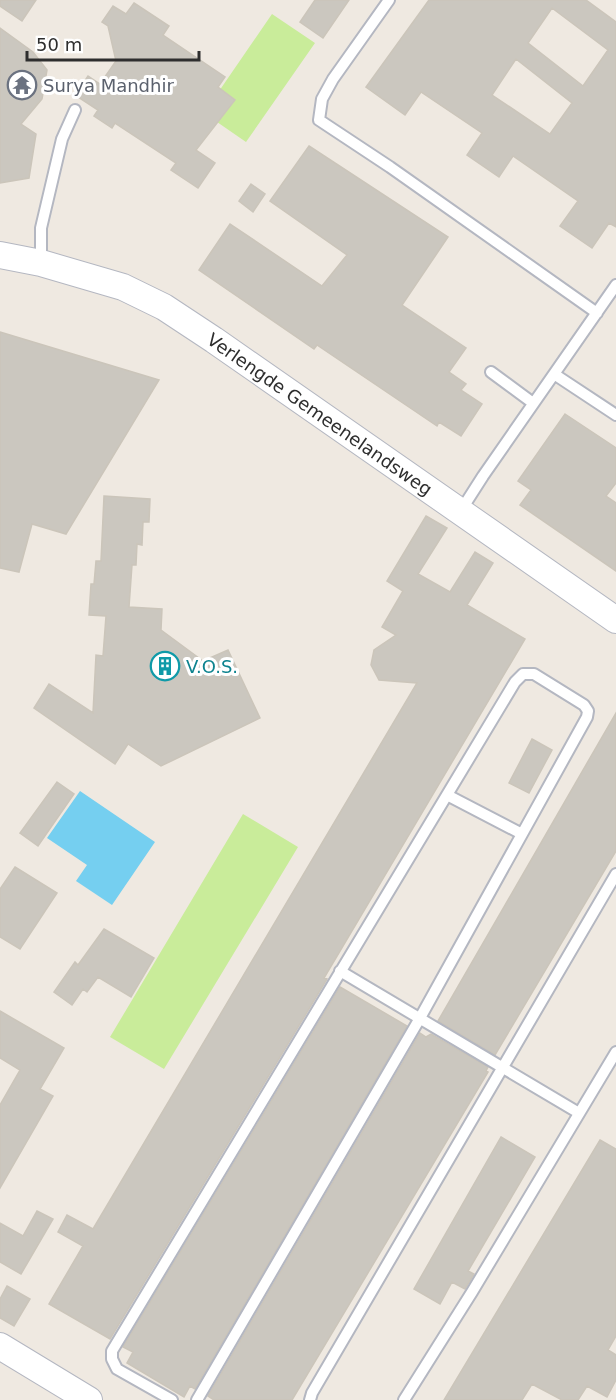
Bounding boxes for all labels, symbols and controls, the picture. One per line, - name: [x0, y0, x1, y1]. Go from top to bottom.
- scale bar: [27, 24, 200, 62]
- text: 50 m: [36, 34, 82, 55]
- temple icon: Surya Mandhir: [6, 69, 38, 101]
- place label: Surya Mandhir: [43, 75, 174, 96]
- street label: Verlengde Gemeenelandsweg: [204, 328, 437, 499]
- building icon: V.O.S.: [149, 650, 181, 682]
- place label: V.O.S.: [186, 656, 238, 677]

